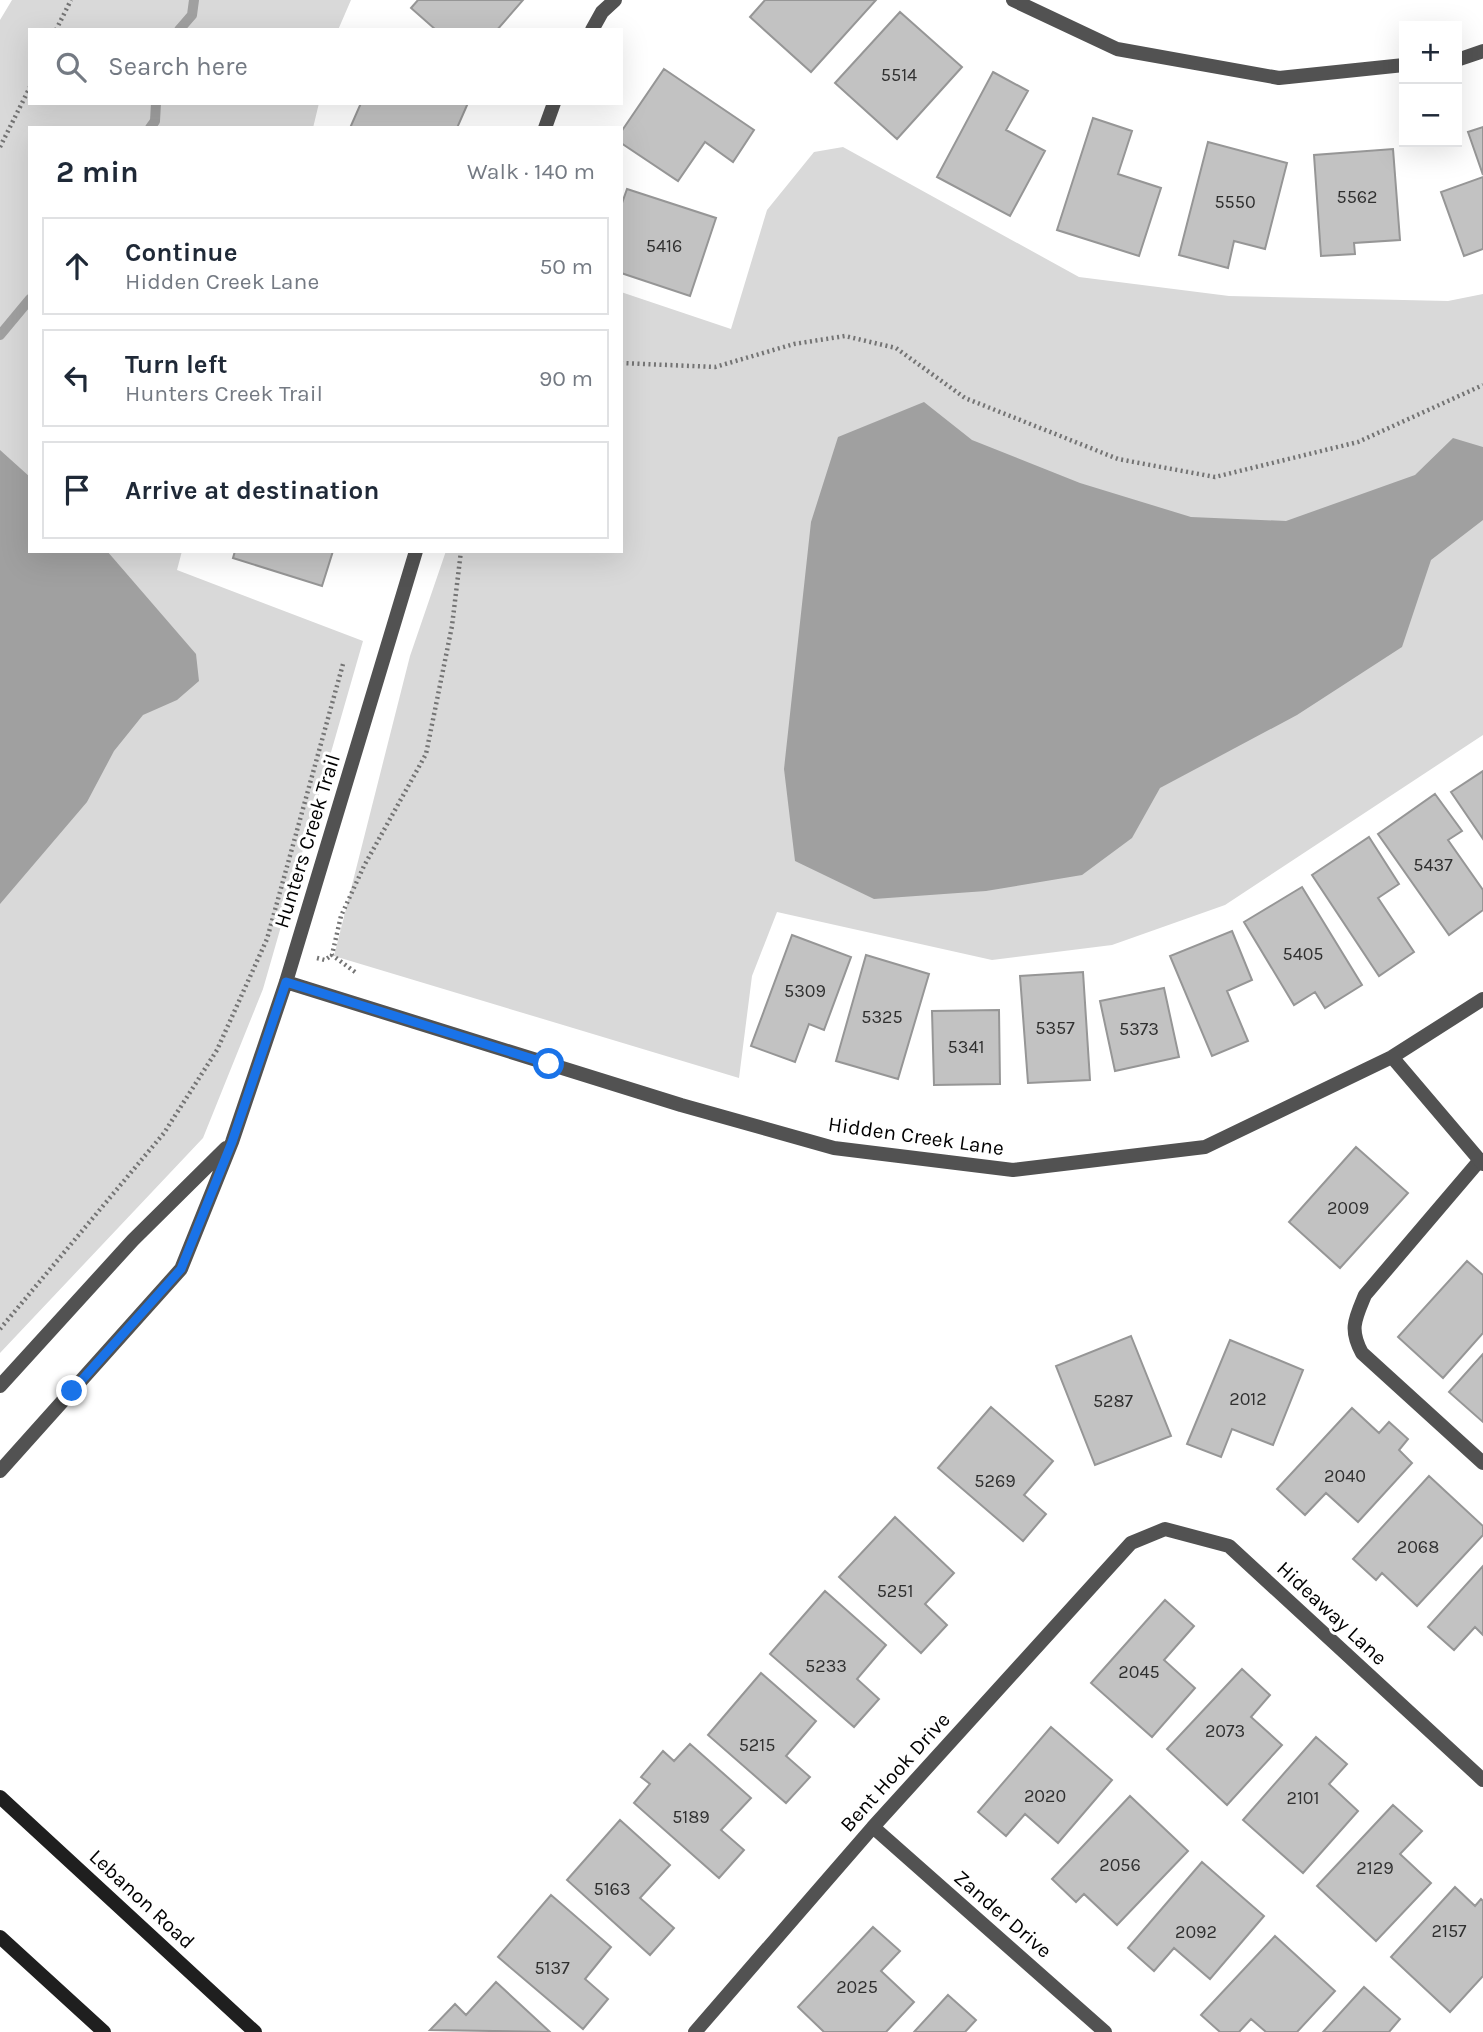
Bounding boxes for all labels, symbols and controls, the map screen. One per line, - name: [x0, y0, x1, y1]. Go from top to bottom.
- map controls: [1399, 21, 1462, 147]
- button: +: [1399, 21, 1462, 84]
- search box: [28, 28, 623, 105]
- icon: search: [52, 48, 90, 86]
- text: Search here: [108, 51, 248, 82]
- house number: 5514: [881, 64, 917, 86]
- button: −: [1399, 84, 1462, 147]
- text: 2 min: [56, 154, 139, 190]
- text: Walk · 140 m: [467, 158, 595, 185]
- house number: 5562: [1336, 186, 1378, 208]
- house number: 5550: [1214, 191, 1256, 213]
- house number: 5416: [646, 235, 682, 257]
- text: Continue: [125, 237, 237, 268]
- icon: ahead: [58, 247, 96, 285]
- text: 50 m: [539, 253, 593, 280]
- text: Hidden Creek Lane: [125, 268, 319, 295]
- text: Turn left: [125, 349, 227, 380]
- icon: left: [58, 359, 96, 397]
- text: 90 m: [539, 365, 593, 392]
- text: Hunters Creek Trail: [125, 380, 323, 407]
- icon: arrive: [58, 471, 96, 509]
- text: Arrive at destination: [125, 475, 379, 506]
- street label: Hunters Creek Trail: [269, 751, 345, 931]
- house number: 5437: [1413, 854, 1453, 876]
- house number: 5405: [1282, 943, 1324, 965]
- house number: 5309: [784, 980, 826, 1002]
- house number: 5325: [861, 1006, 903, 1028]
- house number: 5357: [1035, 1017, 1075, 1039]
- house number: 5373: [1119, 1018, 1159, 1040]
- house number: 5341: [948, 1036, 984, 1058]
- route start: [533, 1048, 564, 1079]
- street label: Hidden Creek Lane: [827, 1112, 1005, 1160]
- house number: 2009: [1327, 1197, 1369, 1219]
- route end: [56, 1375, 87, 1406]
- house number: 2012: [1229, 1388, 1267, 1410]
- house number: 5287: [1093, 1390, 1134, 1412]
- house number: 2040: [1324, 1465, 1366, 1487]
- house number: 5269: [974, 1470, 1016, 1492]
- house number: 2068: [1397, 1536, 1439, 1558]
- street label: Hideaway Lane: [1272, 1556, 1392, 1670]
- house number: 5251: [877, 1580, 913, 1602]
- house number: 5233: [805, 1655, 847, 1677]
- house number: 2045: [1118, 1661, 1160, 1683]
- street label: Bent Hook Drive: [835, 1707, 955, 1837]
- house number: 2073: [1205, 1720, 1245, 1742]
- house number: 5215: [739, 1734, 775, 1756]
- house number: 2020: [1024, 1785, 1066, 1807]
- house number: 2101: [1286, 1787, 1320, 1809]
- house number: 5189: [672, 1806, 710, 1828]
- street label: Lebanon Road: [85, 1844, 199, 1954]
- house number: 2056: [1099, 1854, 1141, 1876]
- house number: 2129: [1356, 1857, 1394, 1879]
- street label: Zander Drive: [949, 1865, 1057, 1963]
- house number: 5163: [593, 1878, 631, 1900]
- house number: 2157: [1432, 1920, 1467, 1942]
- house number: 2092: [1175, 1921, 1217, 1943]
- house number: 5137: [534, 1957, 570, 1979]
- house number: 2025: [836, 1976, 878, 1998]

